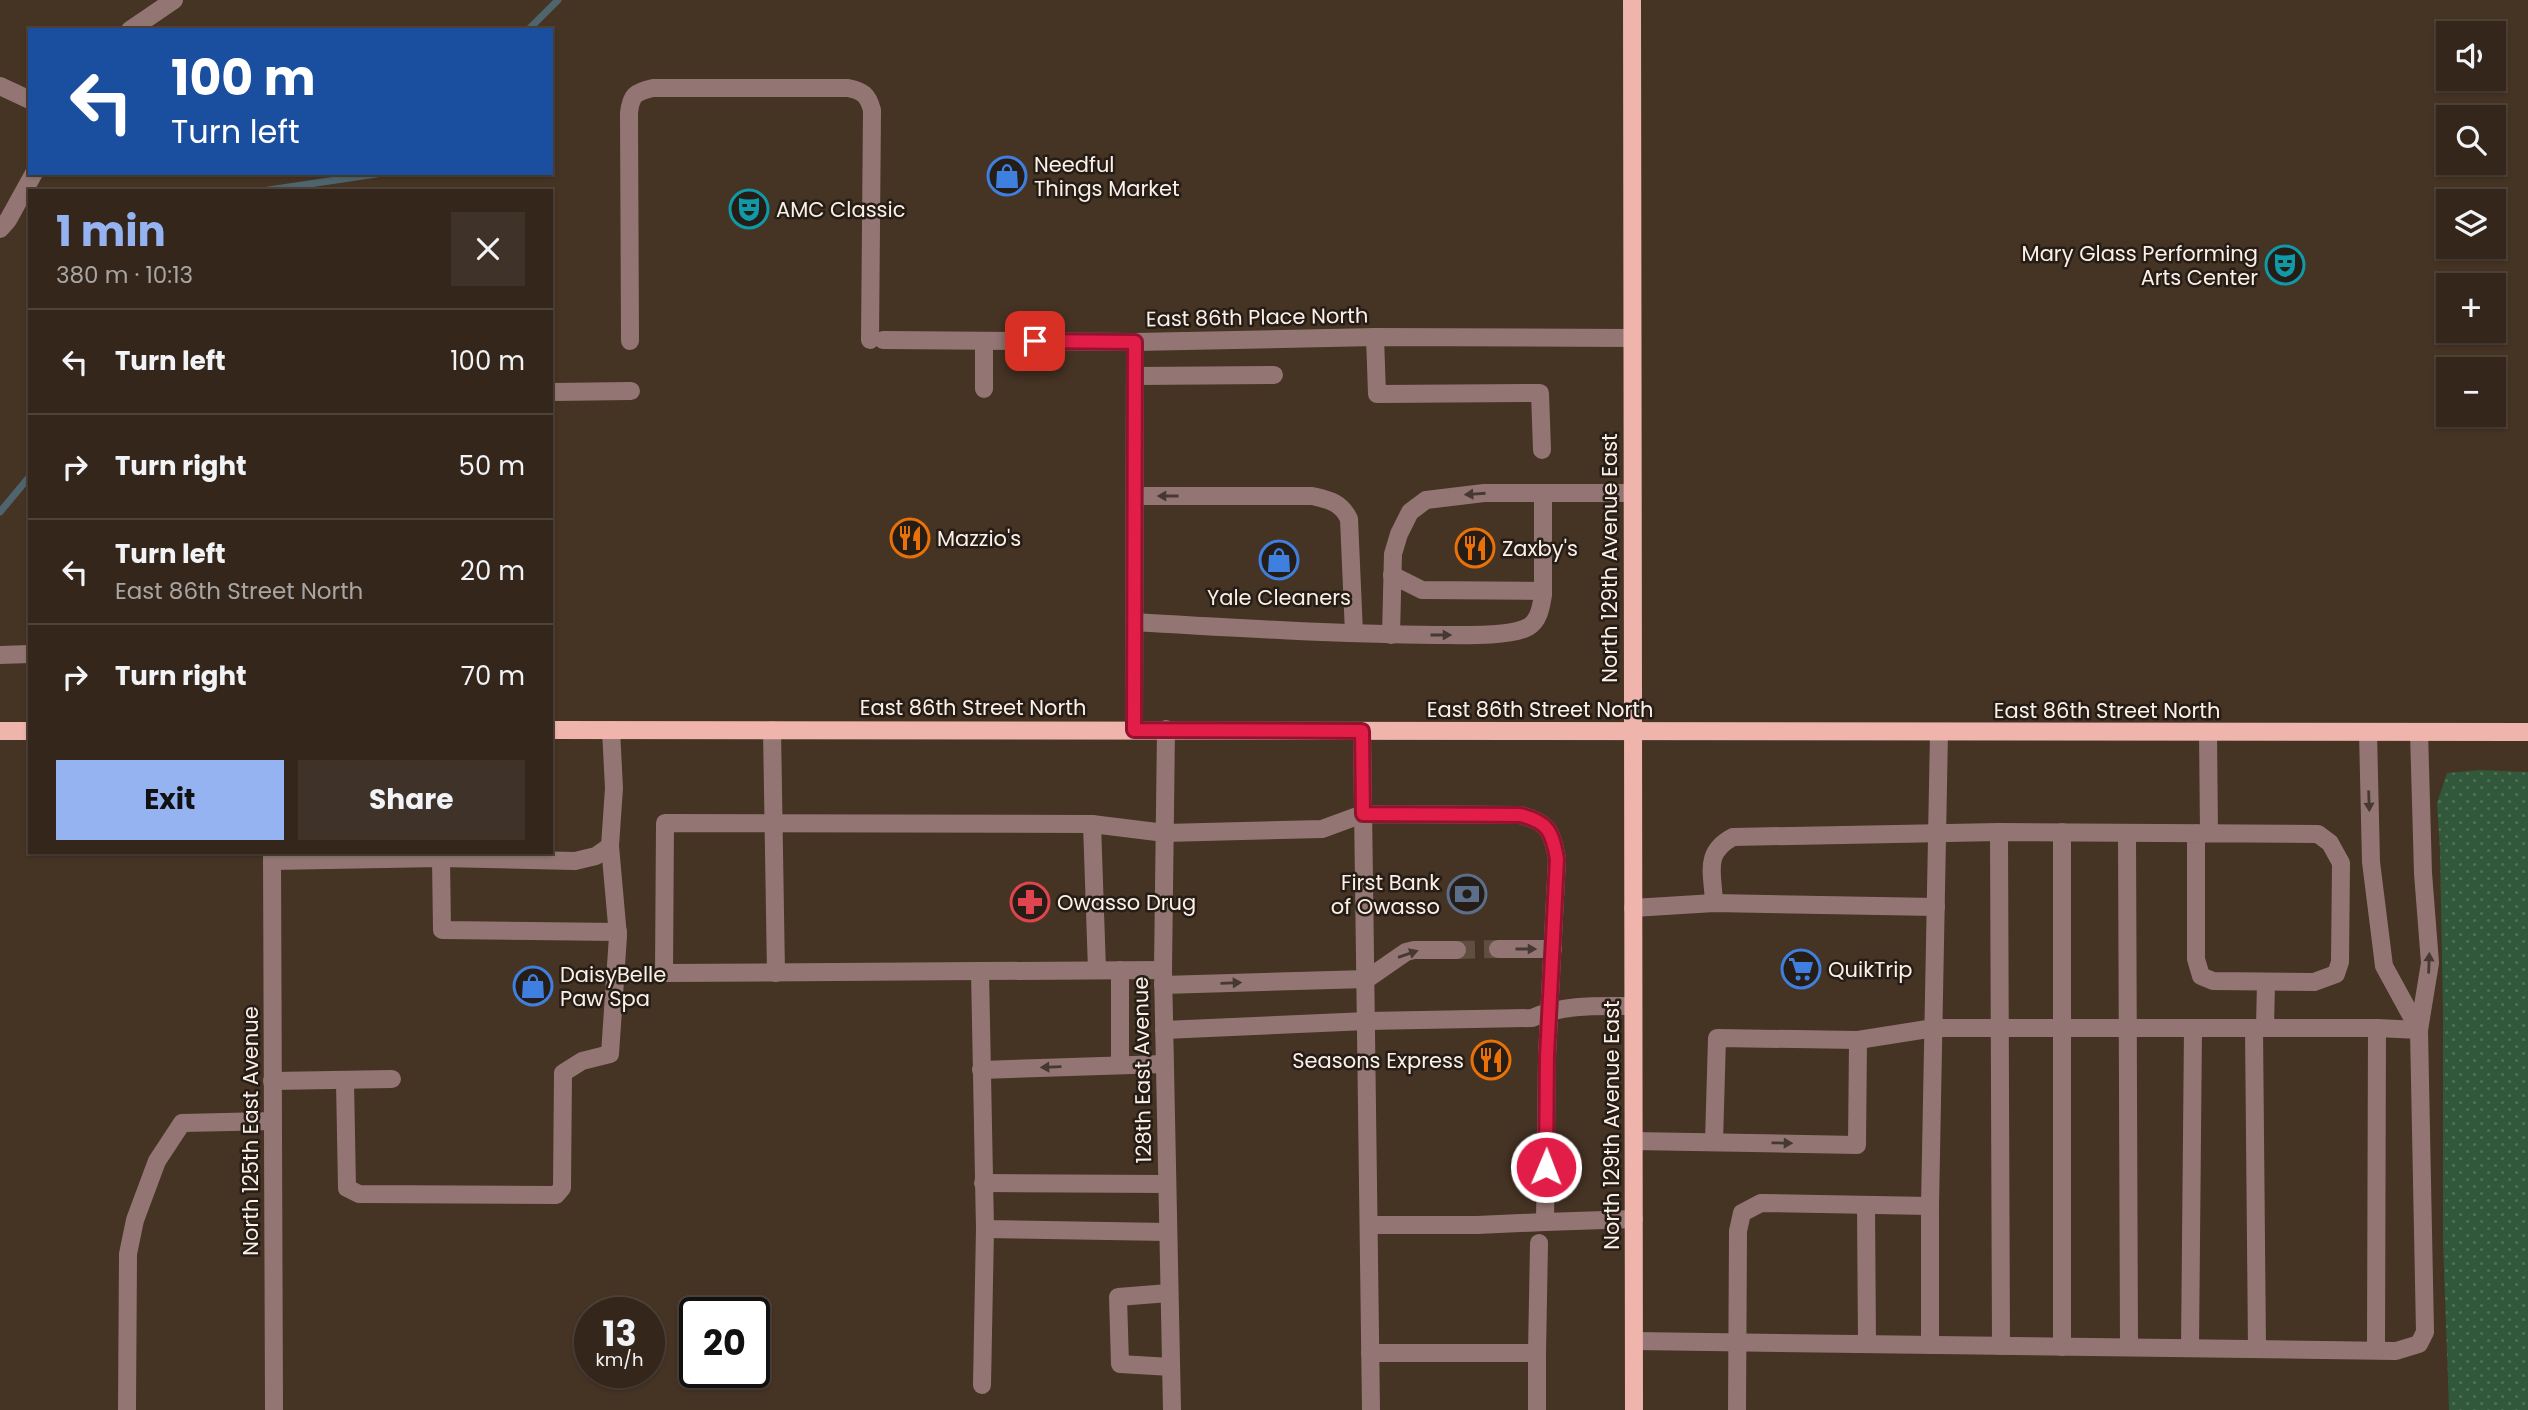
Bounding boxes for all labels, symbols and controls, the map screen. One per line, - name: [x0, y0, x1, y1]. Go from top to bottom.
- map controls: [2436, 21, 2506, 427]
- button: sound: [2436, 21, 2506, 91]
- text: 100 m: [171, 44, 316, 112]
- icon: left: [56, 56, 147, 147]
- button: search: [2436, 105, 2506, 175]
- text: Turn left: [171, 109, 300, 154]
- place label: Needful Things Market: [1034, 150, 1180, 203]
- shop icon: Needful Things Market: [986, 155, 1028, 197]
- theatre icon: AMC Classic: [728, 188, 770, 230]
- button: layers: [2436, 189, 2506, 259]
- place label: AMC Classic: [776, 195, 905, 224]
- text: 1 min: [56, 202, 166, 261]
- button: close: [451, 212, 525, 286]
- place label: Mary Glass Performing Arts Center: [2022, 239, 2258, 292]
- theatre icon: Mary Glass Performing Arts Center: [2264, 244, 2306, 286]
- text: 380 m · 10:13: [56, 259, 193, 291]
- button: +: [2436, 273, 2506, 343]
- street label: East 86th Place North: [1146, 301, 1368, 333]
- pin: [1005, 311, 1065, 371]
- icon: arrive: [1016, 322, 1054, 360]
- icon: left: [56, 343, 94, 381]
- text: Turn left: [115, 343, 226, 379]
- text: 100 m: [450, 343, 525, 379]
- button: −: [2436, 357, 2506, 427]
- street label: North 129th Avenue East: [1595, 433, 1624, 683]
- icon: right: [56, 448, 94, 486]
- text: Turn right: [115, 448, 247, 484]
- text: 50 m: [459, 448, 525, 484]
- one-way arrow: [1464, 489, 1486, 500]
- one-way arrow: [1157, 490, 1179, 502]
- restaurant icon: Mazzio's: [889, 517, 931, 559]
- place label: Mazzio's: [937, 524, 1021, 553]
- restaurant icon: Zaxby's: [1454, 527, 1496, 569]
- place label: Zaxby's: [1502, 534, 1578, 563]
- text: Turn left: [115, 536, 226, 572]
- shop icon: Yale Cleaners: [1258, 539, 1300, 581]
- icon: left: [56, 553, 94, 591]
- text: 20 m: [460, 553, 525, 589]
- text: East 86th Street North: [115, 575, 363, 607]
- place label: Yale Cleaners: [1207, 583, 1351, 612]
- one-way arrow: [1431, 629, 1453, 641]
- icon: right: [56, 658, 94, 696]
- text: Turn right: [115, 658, 247, 694]
- text: 70 m: [461, 658, 525, 694]
- street label: East 86th Street North: [860, 693, 1086, 722]
- street label: East 86th Street North: [1427, 695, 1653, 724]
- street label: East 86th Street North: [1994, 696, 2220, 725]
- button: Exit: [56, 760, 284, 840]
- button: Share: [298, 760, 525, 840]
- one-way arrow: [2364, 790, 2375, 812]
- place label: First Bank of Owasso: [1331, 868, 1440, 921]
- bank icon: First Bank of Owasso: [1446, 873, 1488, 915]
- pharmacy icon: Owasso Drug: [1009, 881, 1051, 923]
- place label: Owasso Drug: [1057, 888, 1196, 917]
- one-way arrow: [1515, 943, 1537, 955]
- one-way arrow: [1398, 948, 1419, 959]
- supermarket icon: QuikTrip: [1780, 948, 1822, 990]
- one-way arrow: [2423, 951, 2434, 973]
- place label: QuikTrip: [1828, 955, 1913, 984]
- place label: DaisyBelle Paw Spa: [560, 960, 666, 1013]
- shop icon: DaisyBelle Paw Spa: [512, 965, 554, 1007]
- street label: 128th East Avenue: [1126, 976, 1158, 1164]
- one-way arrow: [1220, 977, 1242, 989]
- street label: North 129th Avenue East: [1597, 1000, 1626, 1250]
- street label: North 125th East Avenue: [236, 1006, 265, 1256]
- restaurant icon: Seasons Express: [1470, 1039, 1512, 1081]
- place label: Seasons Express: [1292, 1046, 1464, 1075]
- one-way arrow: [1040, 1062, 1062, 1073]
- position arrow: [1509, 1130, 1583, 1204]
- one-way arrow: [1772, 1137, 1794, 1149]
- speed limit sign: 20: [679, 1297, 770, 1388]
- text: 13: [602, 1309, 637, 1358]
- text: km/h: [596, 1347, 643, 1372]

